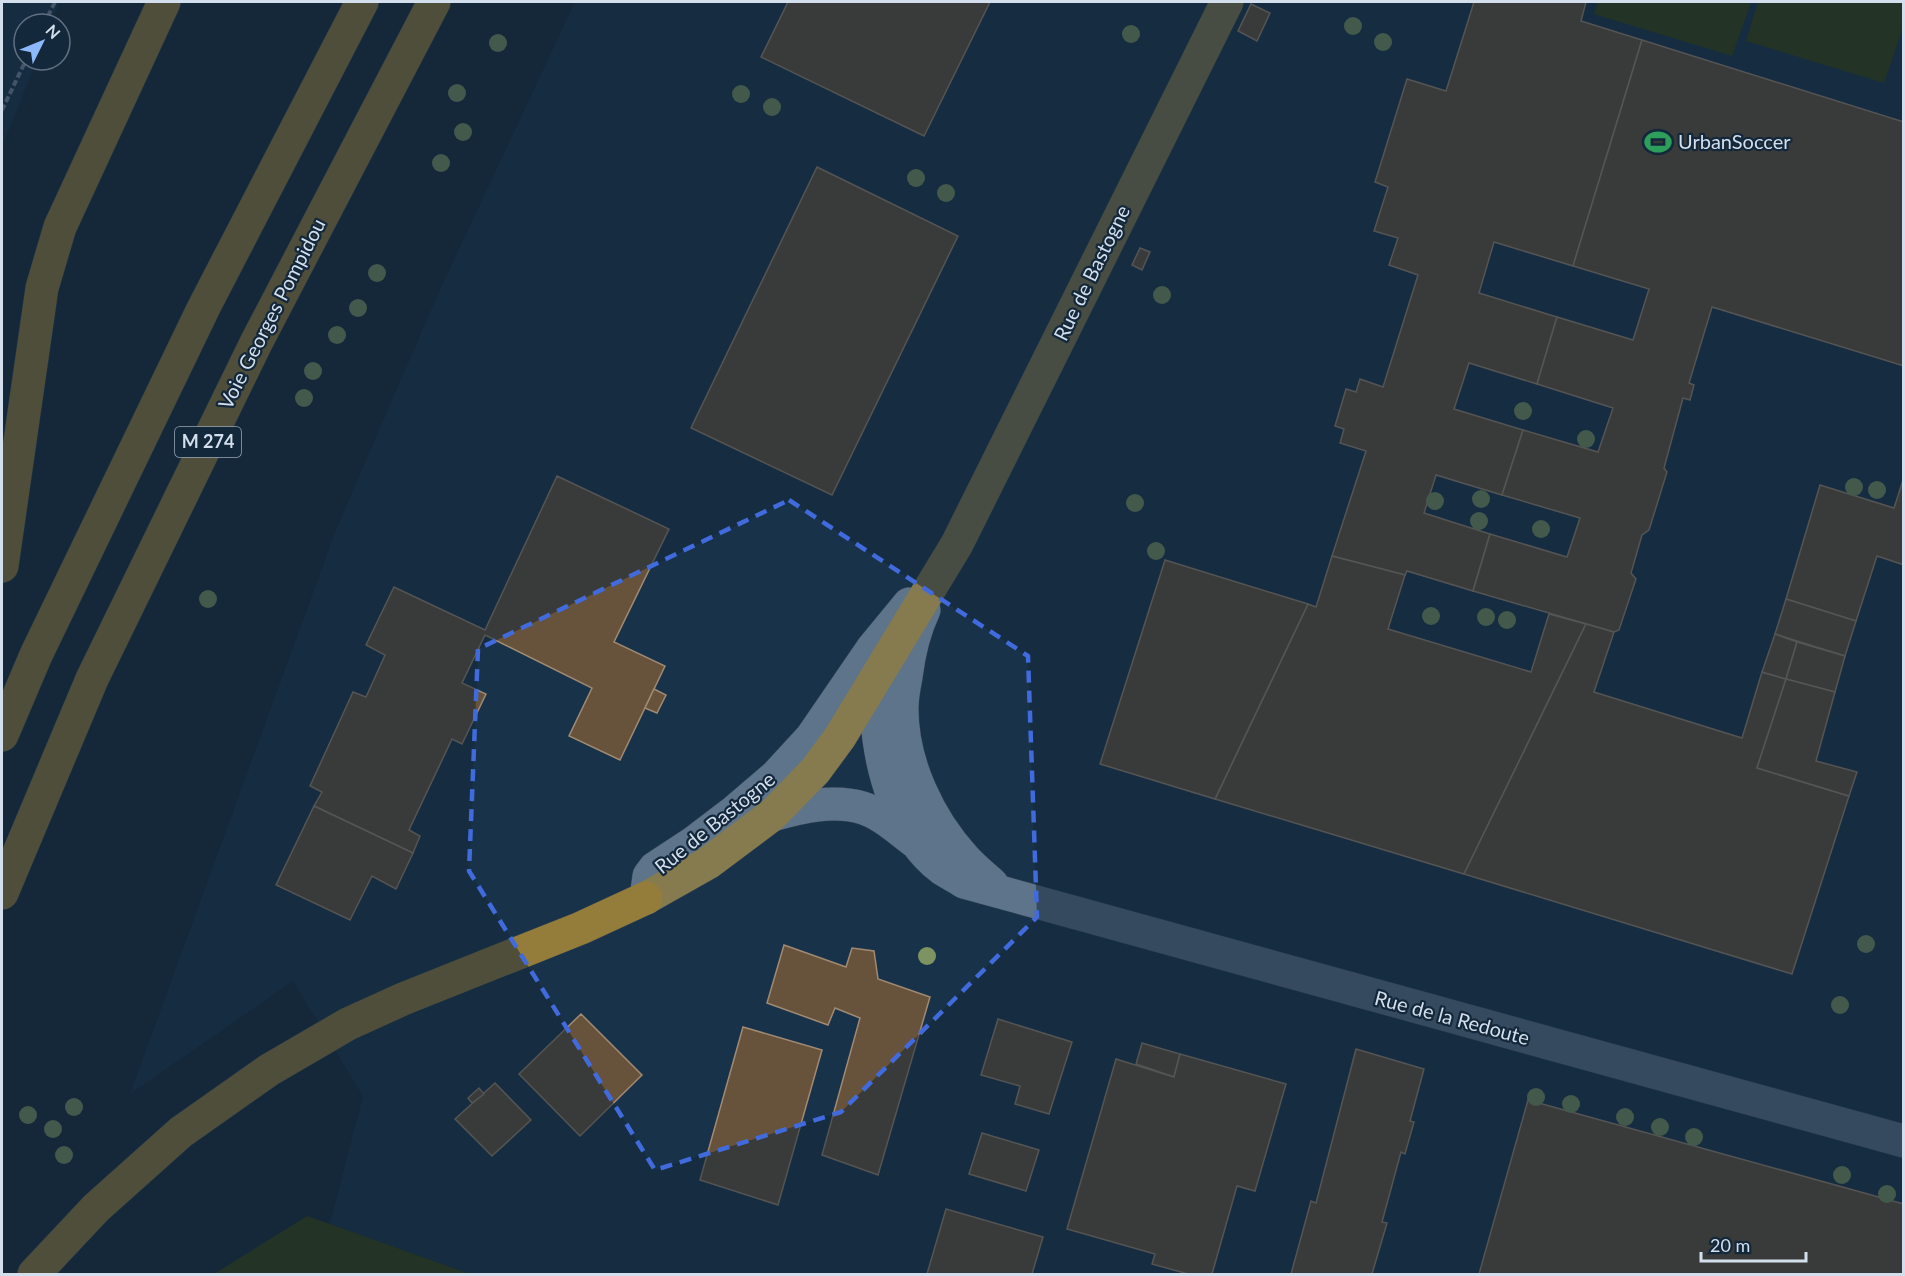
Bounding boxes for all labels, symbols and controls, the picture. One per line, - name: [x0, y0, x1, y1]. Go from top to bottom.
- north arrow: [12, 12, 72, 72]
- text: N: [42, 20, 64, 42]
- sports icon: UrbanSoccer: [1643, 127, 1673, 157]
- place label: UrbanSoccer: [1678, 129, 1791, 153]
- street label: Rue de Bastogne: [1048, 201, 1134, 344]
- street label: Voie Georges Pompidou: [213, 214, 330, 413]
- road number: M 274: [175, 427, 241, 457]
- street label: Rue de Bastogne: [649, 766, 779, 878]
- street label: Rue de la Redoute: [1372, 985, 1532, 1049]
- scale bar: [1701, 1225, 1806, 1263]
- text: 20 m: [1710, 1234, 1750, 1256]

